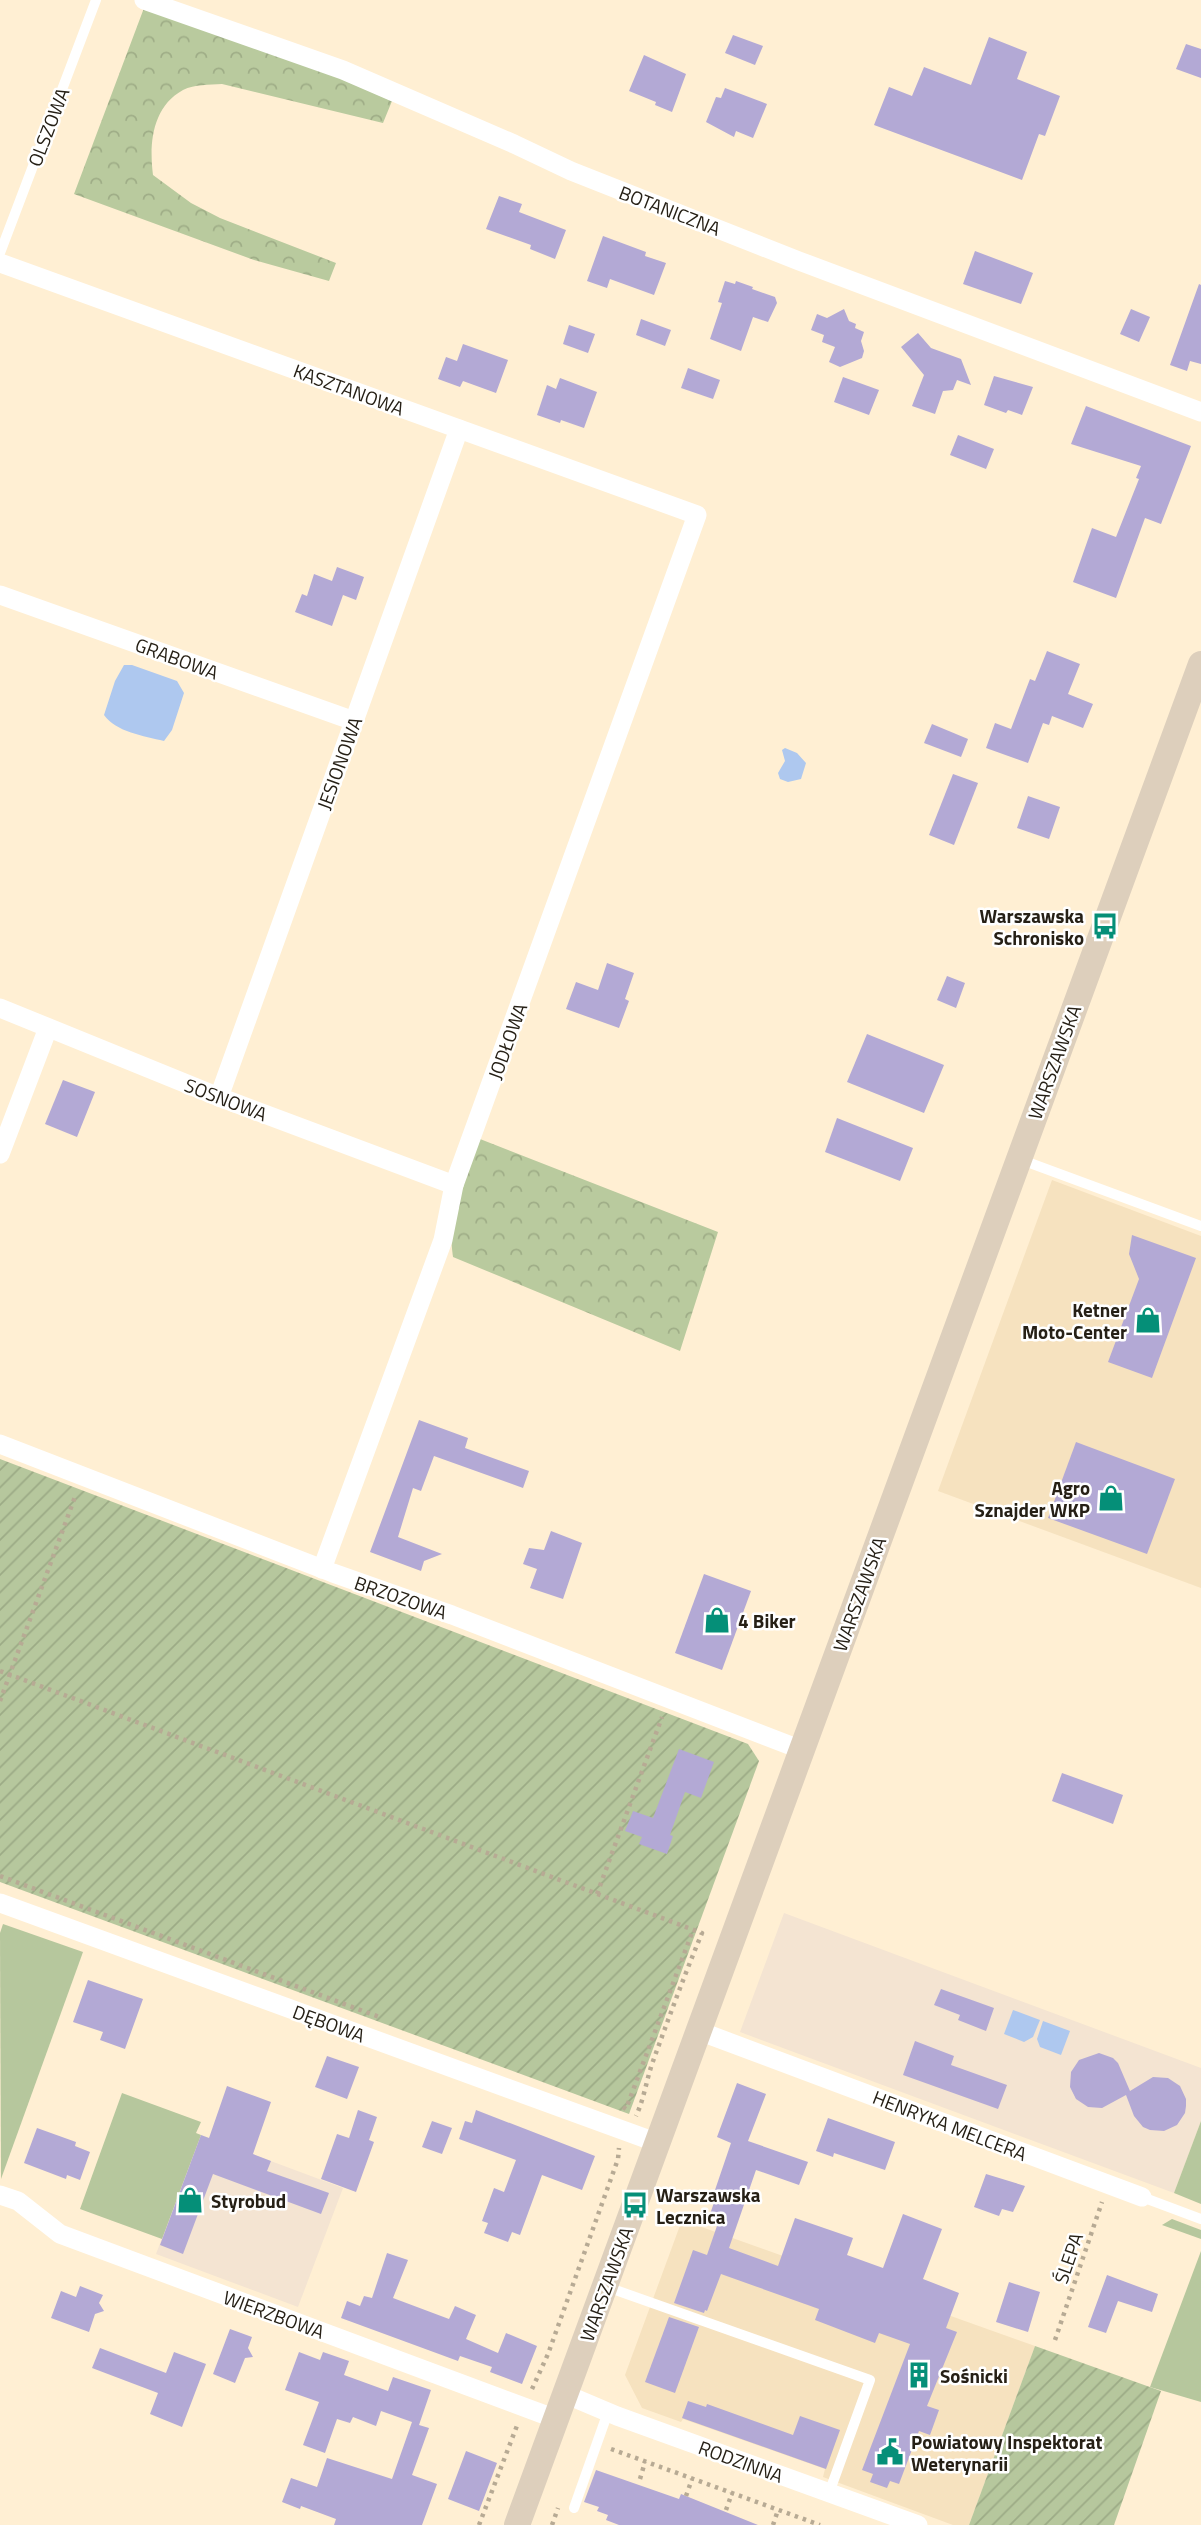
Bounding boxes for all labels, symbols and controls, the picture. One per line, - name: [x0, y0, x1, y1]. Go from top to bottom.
- street label: OLSZOWA: [20, 83, 76, 171]
- street label: BOTANICZNA: [615, 177, 725, 243]
- street label: KASZTANOWA: [290, 356, 408, 422]
- street label: GRABOWA: [131, 630, 223, 686]
- street label: JESIONOWA: [309, 713, 369, 813]
- place label: Warszawska Schronisko: [979, 901, 1084, 952]
- bus stop icon: Warszawska Schronisko: [1090, 911, 1120, 941]
- street label: JODŁOWA: [480, 999, 534, 1083]
- street label: WARSZAWSKA: [1020, 1001, 1088, 1123]
- street label: SOSNOWA: [181, 1070, 271, 1128]
- place label: Ketner Moto-Center: [1022, 1295, 1127, 1346]
- shop icon: Ketner Moto-Center: [1133, 1305, 1163, 1335]
- place label: Agro Sznajder WKP: [974, 1473, 1090, 1524]
- shop icon: Agro Sznajder WKP: [1096, 1483, 1126, 1513]
- street label: WARSZAWSKA: [825, 1533, 893, 1655]
- street label: BRZOZOWA: [351, 1568, 451, 1626]
- shop icon: 4 Biker: [702, 1605, 732, 1635]
- place label: 4 Biker: [738, 1606, 796, 1635]
- street label: DĘBOWA: [289, 1997, 369, 2049]
- street label: HENRYKA MELCERA: [869, 2082, 1031, 2168]
- place label: Warszawska Lecznica: [656, 2180, 761, 2231]
- shop icon: Styrobud: [175, 2185, 205, 2215]
- place label: Styrobud: [211, 2186, 286, 2215]
- bus stop icon: Warszawska Lecznica: [620, 2190, 650, 2220]
- street label: WARSZAWSKA: [572, 2223, 640, 2345]
- street label: ŚLEPA: [1046, 2229, 1090, 2287]
- street label: WIERZBOWA: [219, 2282, 329, 2346]
- building icon: Sośnicki: [904, 2360, 934, 2390]
- place label: Sośnicki: [940, 2361, 1008, 2390]
- place label: Powiatowy Inspektorat Weterynarii: [911, 2427, 1102, 2478]
- street label: RODZINNA: [695, 2432, 787, 2490]
- public building icon: Powiatowy Inspektorat Weterynarii: [875, 2437, 905, 2467]

